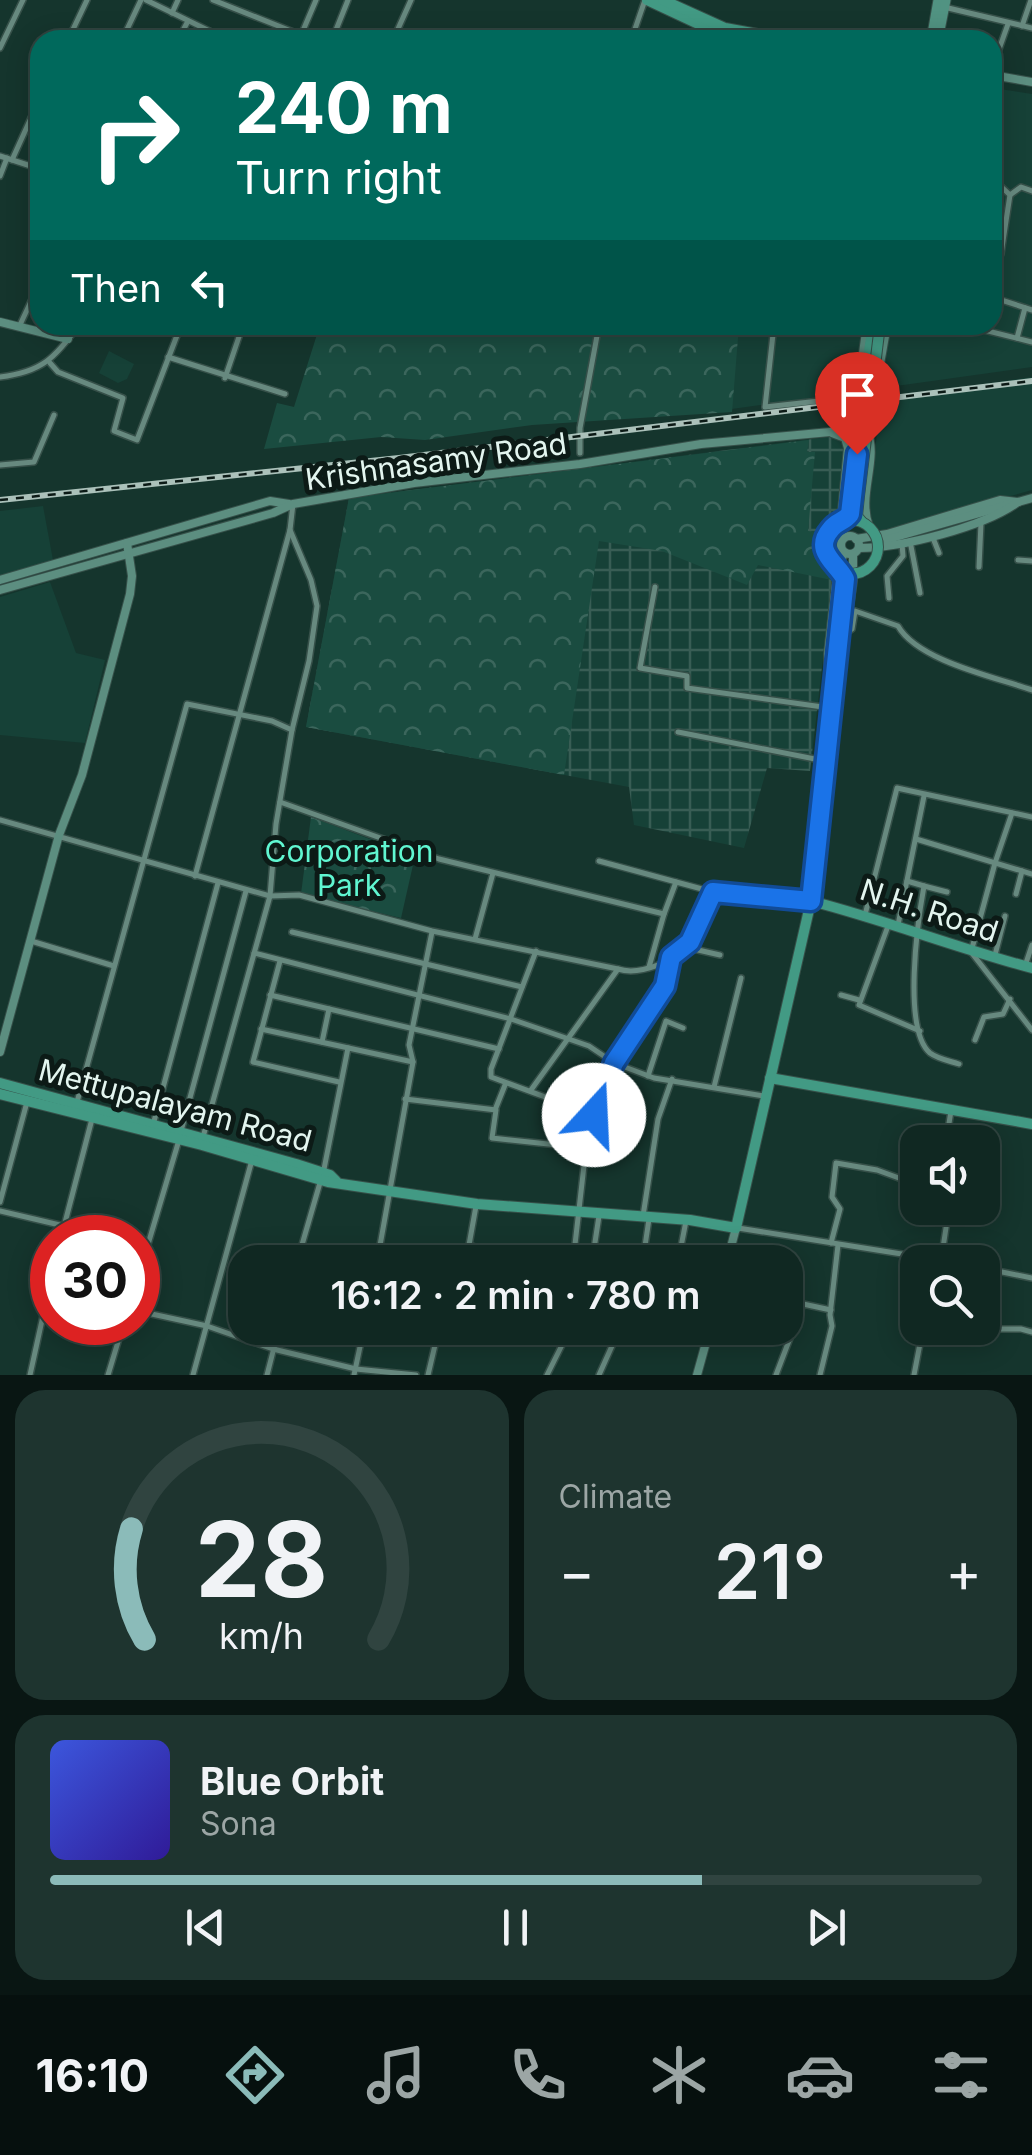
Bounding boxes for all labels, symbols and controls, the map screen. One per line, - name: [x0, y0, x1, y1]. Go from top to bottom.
- text: 240 m: [235, 65, 453, 150]
- icon: right: [70, 70, 200, 200]
- text: Turn right: [235, 150, 442, 205]
- icon: left: [182, 260, 237, 315]
- text: Then: [70, 265, 162, 311]
- pin: [815, 352, 900, 455]
- icon: arrive: [830, 367, 885, 422]
- street label: Krishnasamy Road: [303, 425, 569, 497]
- park label: Corporation Park: [265, 833, 433, 903]
- street label: N.H. Road: [856, 871, 1003, 949]
- street label: Mettupalayam Road: [35, 1051, 316, 1159]
- position arrow: [542, 1063, 646, 1167]
- map controls: [900, 1125, 1000, 1345]
- button: sound: [900, 1125, 1000, 1225]
- speed limit sign: 30: [30, 1215, 160, 1345]
- button: search: [900, 1245, 1000, 1345]
- text: 16:12 · 2 min · 780 m: [331, 1272, 700, 1318]
- text: Climate: [559, 1477, 672, 1516]
- text: 28: [195, 1496, 328, 1622]
- text: 21°: [714, 1526, 827, 1617]
- text: −: [559, 1539, 595, 1605]
- text: +: [946, 1539, 982, 1605]
- text: km/h: [219, 1614, 304, 1658]
- text: Blue Orbit: [200, 1758, 384, 1804]
- text: Sona: [200, 1804, 277, 1843]
- icon: previous: [178, 1900, 233, 1955]
- icon: pause: [488, 1900, 543, 1955]
- icon: next: [799, 1900, 854, 1955]
- icon: directions: [220, 2040, 290, 2110]
- icon: music: [361, 2040, 431, 2110]
- icon: phone: [503, 2040, 573, 2110]
- icon: climate: [644, 2040, 714, 2110]
- icon: car: [785, 2040, 855, 2110]
- icon: filters: [926, 2040, 996, 2110]
- text: 16:10: [36, 2048, 149, 2103]

